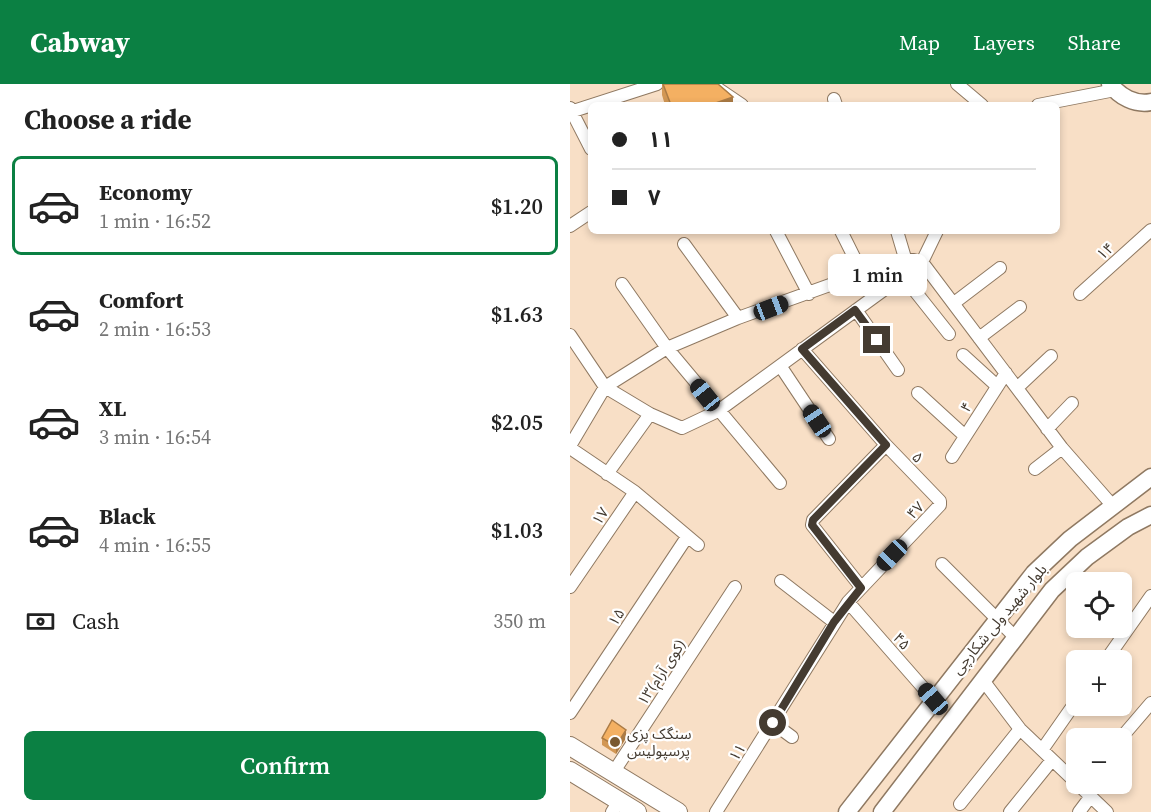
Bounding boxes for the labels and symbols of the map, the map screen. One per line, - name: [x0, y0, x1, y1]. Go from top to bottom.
- street label: ۱۴: [1092, 237, 1118, 265]
- callout: 1 min: [828, 253, 926, 295]
- car: [751, 293, 791, 323]
- route end: [863, 326, 890, 353]
- car: [687, 375, 723, 415]
- street label: ۴: [955, 398, 977, 416]
- car: [799, 401, 835, 441]
- street label: ۵: [907, 447, 929, 467]
- street label: ۴۷: [901, 496, 929, 523]
- street label: ۱۷: [586, 503, 614, 529]
- car: [873, 536, 911, 574]
- street label: بلوار شهید ولی شکارچی: [947, 559, 1052, 679]
- street label: ۱۵: [603, 604, 629, 630]
- street label: ۴۵: [888, 628, 916, 654]
- street label: ۱۳(کوی آرام): [632, 635, 691, 710]
- car: [914, 680, 952, 718]
- route start: [759, 709, 786, 736]
- place label: سنگک پزی پرسپولیس: [627, 723, 692, 761]
- marker: سنگک پزی پرسپولیس: [608, 735, 622, 749]
- street label: ۱۱: [724, 739, 750, 765]

